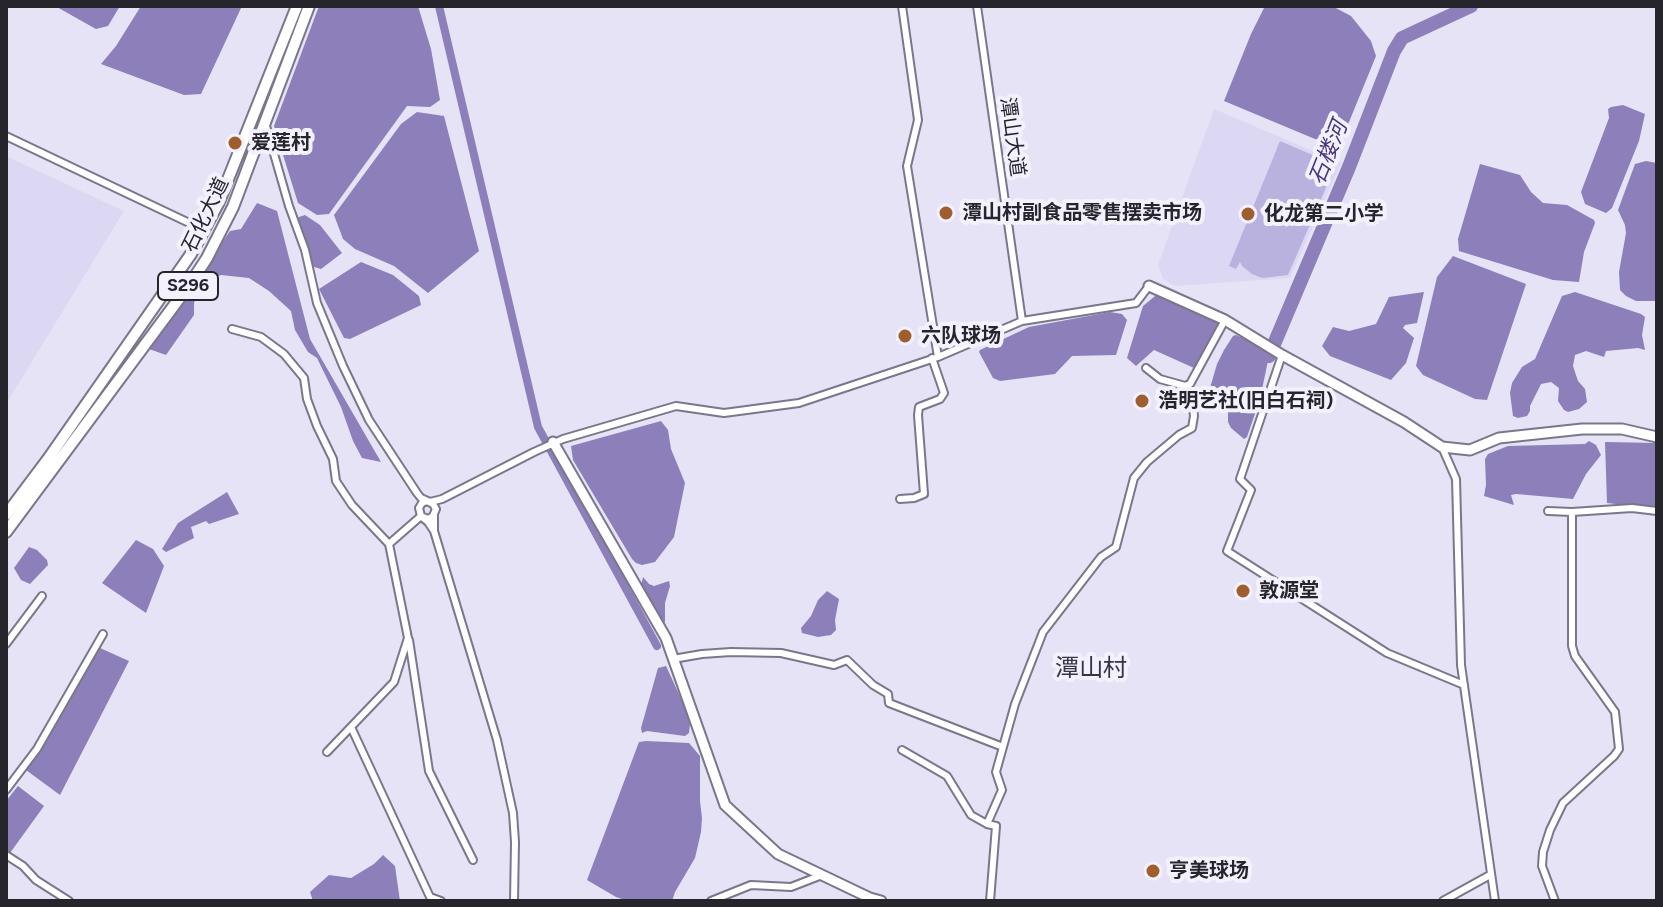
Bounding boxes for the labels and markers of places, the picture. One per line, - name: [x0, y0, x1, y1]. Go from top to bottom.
- place label: 爱莲村: [251, 131, 311, 155]
- marker: 爱莲村: [226, 134, 244, 152]
- place label: 潭山村副食品零售摆卖市场: [962, 201, 1202, 225]
- place label: 化龙第二小学: [1264, 202, 1384, 226]
- marker: 潭山村副食品零售摆卖市场: [937, 204, 955, 222]
- marker: 化龙第二小学: [1239, 205, 1257, 223]
- place label: 六队球场: [921, 324, 1001, 348]
- marker: 六队球场: [896, 327, 914, 345]
- place label: 浩明艺社(旧白石祠): [1158, 389, 1333, 413]
- marker: 浩明艺社(旧白石祠): [1133, 392, 1151, 410]
- place label: 敦源堂: [1259, 579, 1319, 603]
- marker: 敦源堂: [1234, 582, 1252, 600]
- place label: 亨美球场: [1169, 859, 1249, 883]
- marker: 亨美球场: [1144, 862, 1162, 880]

